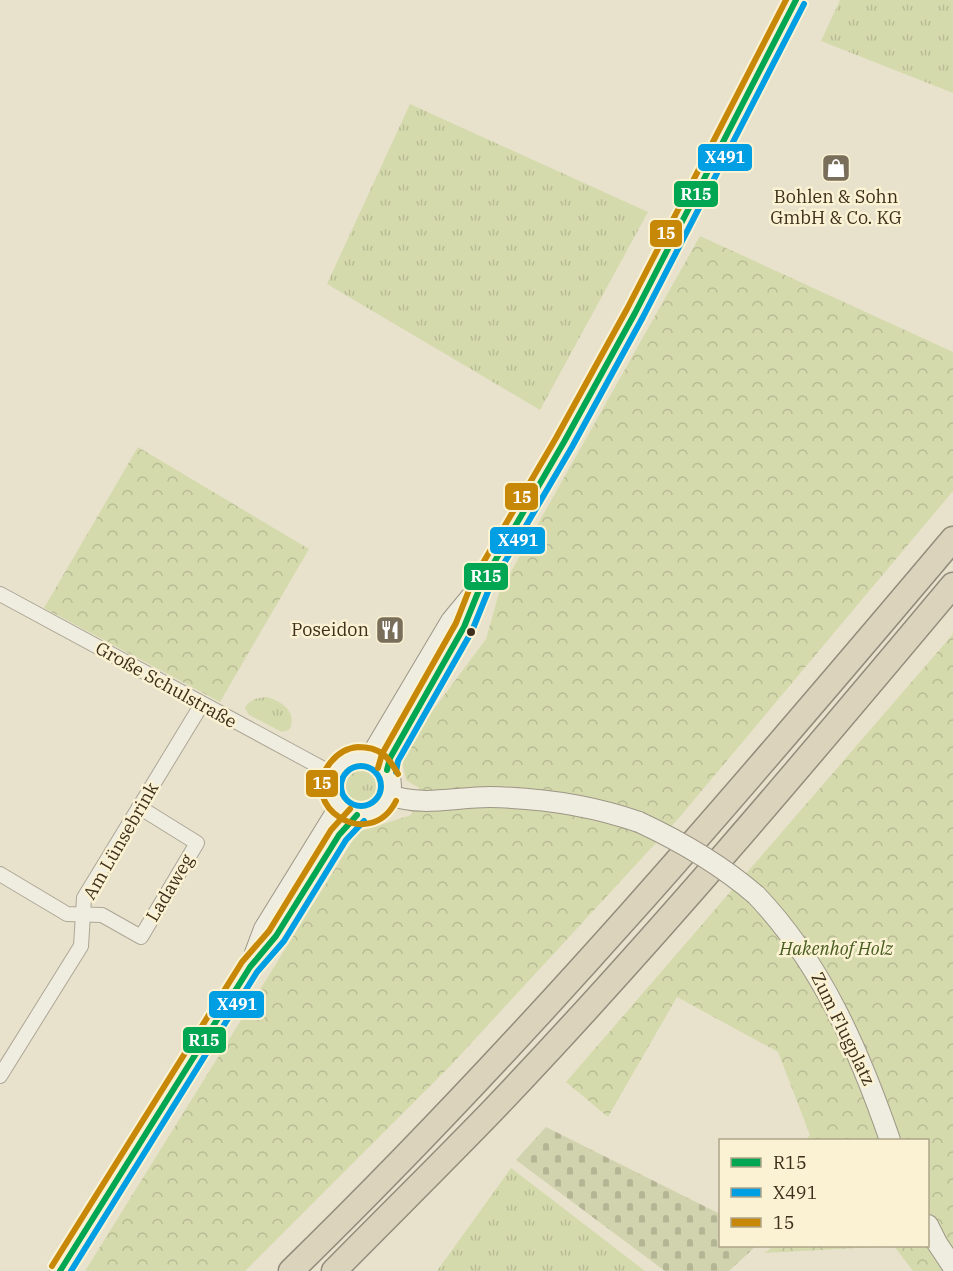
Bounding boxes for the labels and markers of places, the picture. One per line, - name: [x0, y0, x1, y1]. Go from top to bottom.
- shop icon: Bohlen & Sohn GmbH & Co. KG: [820, 152, 852, 184]
- place label: Bohlen & Sohn GmbH & Co. KG: [770, 185, 902, 229]
- restaurant icon: Poseidon: [374, 614, 406, 646]
- place label: Poseidon: [291, 618, 369, 641]
- unlabelled marker: [465, 626, 477, 638]

